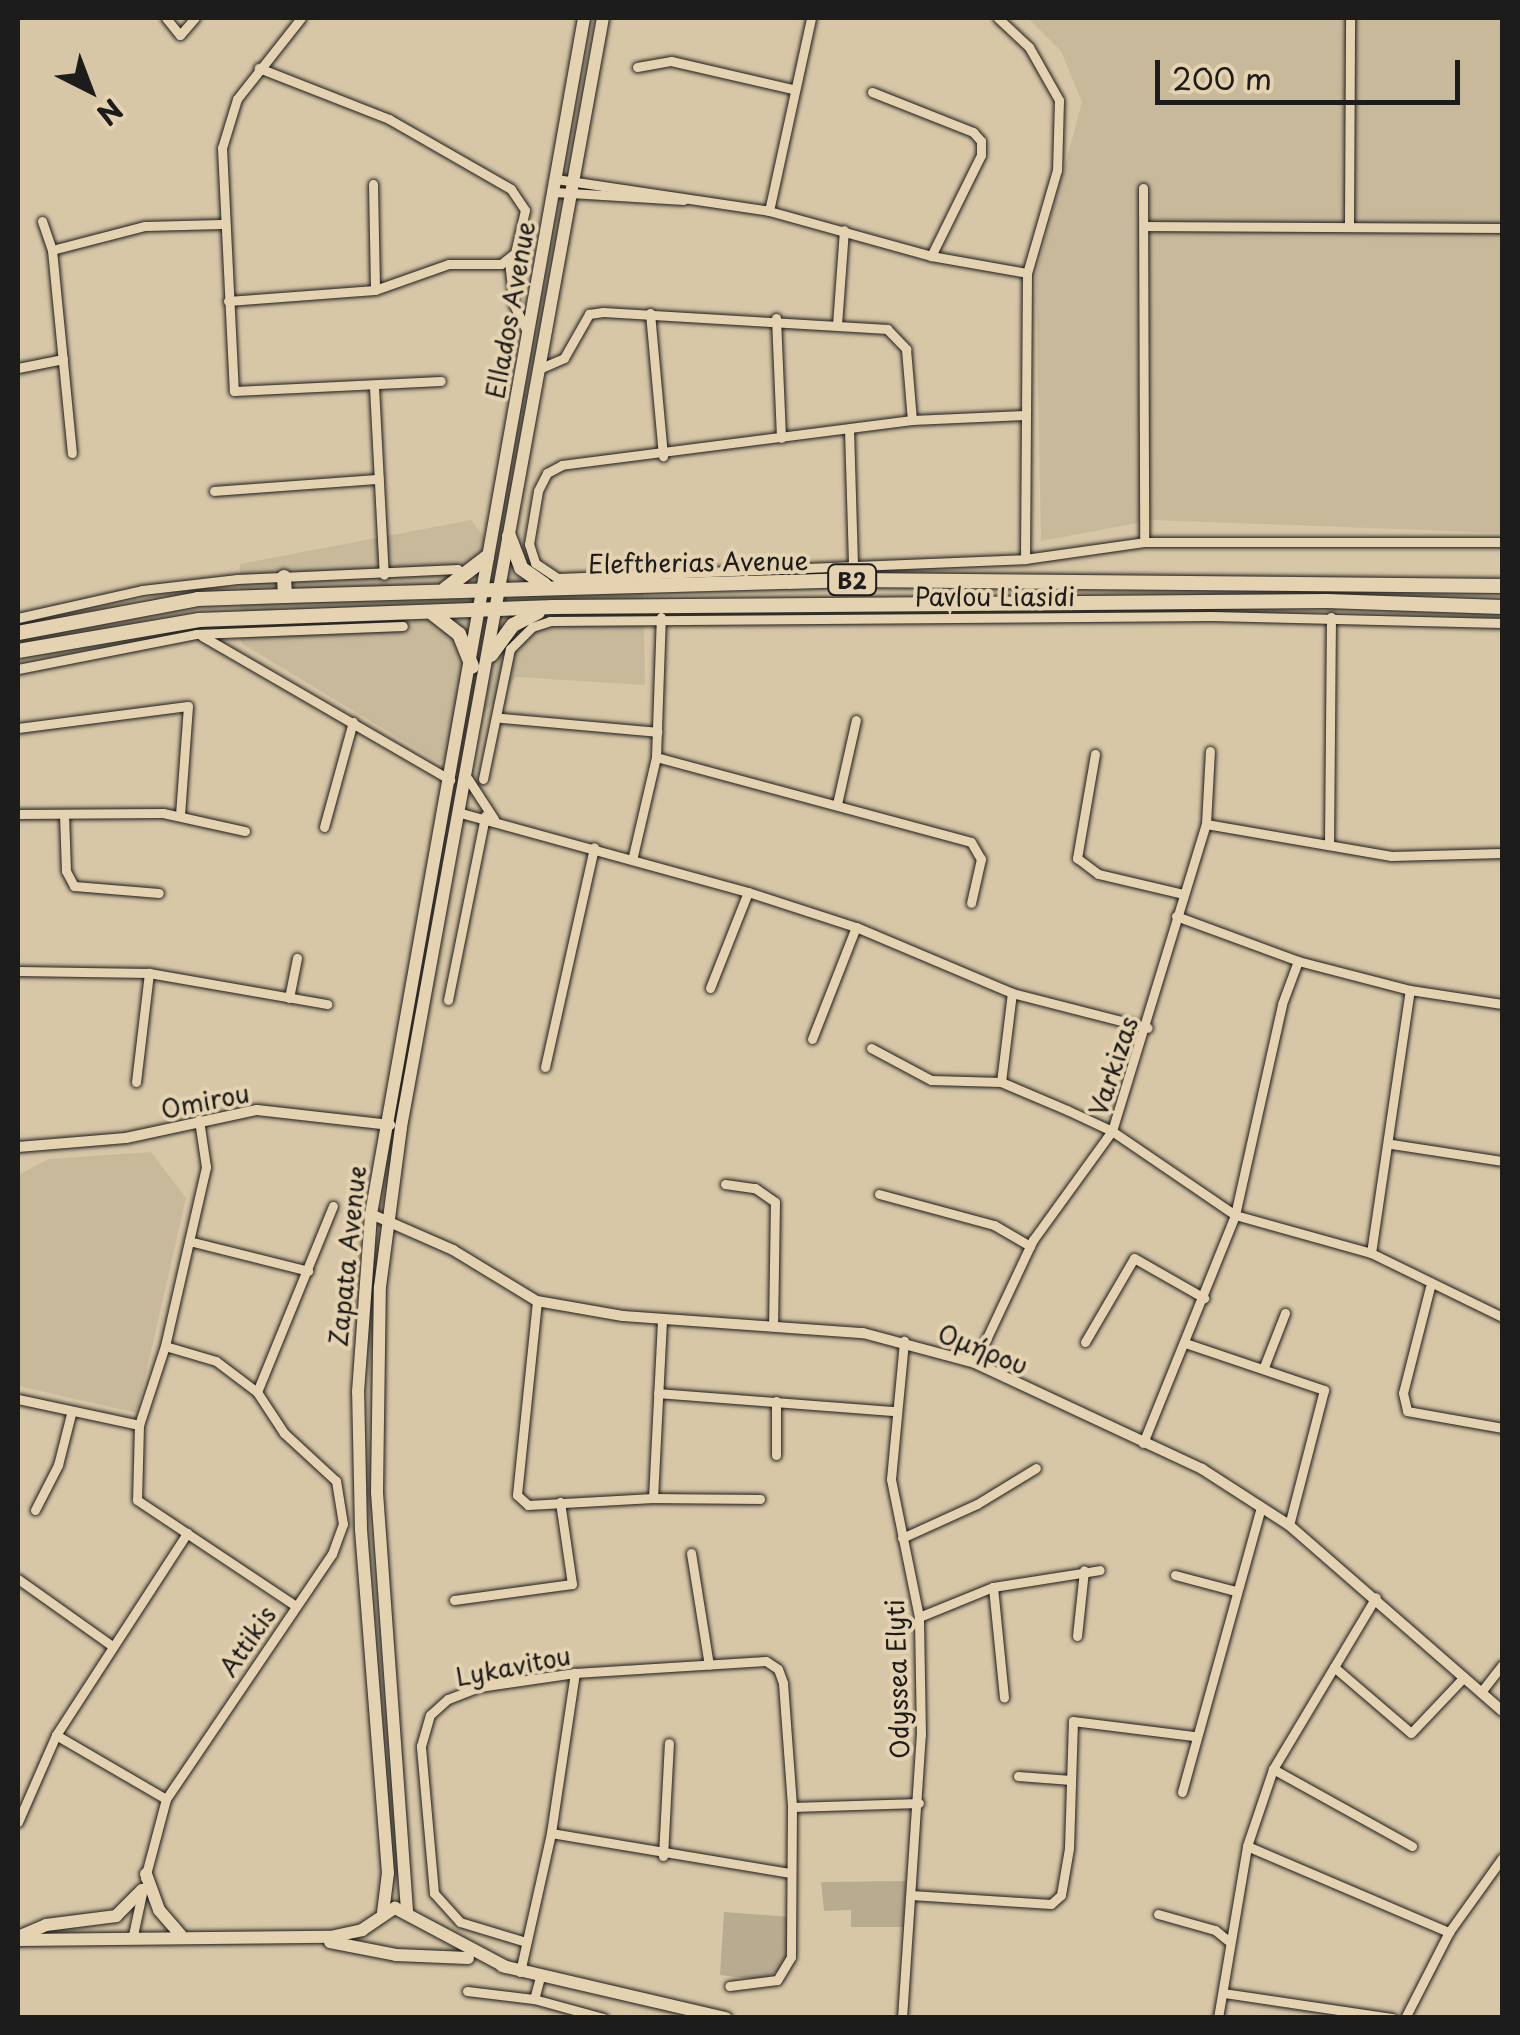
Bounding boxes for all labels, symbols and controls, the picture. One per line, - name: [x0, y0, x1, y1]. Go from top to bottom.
- north arrow: [40, 40, 140, 140]
- scale bar: [1160, 40, 1465, 102]
- text: 200 m: [1172, 55, 1272, 100]
- text: N: [88, 89, 133, 136]
- street label: Ellados Avenue: [480, 220, 540, 400]
- street label: Eleftherias Avenue: [587, 545, 809, 579]
- road number: B2: [827, 563, 877, 597]
- street label: Pavlou Liasidi: [915, 581, 1075, 611]
- street label: Varkizas: [1082, 1013, 1144, 1119]
- street label: Omirou: [158, 1078, 252, 1124]
- street label: Zapata Avenue: [323, 1164, 371, 1348]
- street label: Ομήρου: [934, 1317, 1032, 1381]
- street label: Odyssea Elyti: [879, 1598, 915, 1760]
- street label: Attikis: [212, 1600, 282, 1682]
- street label: Lykavitou: [453, 1640, 573, 1692]

